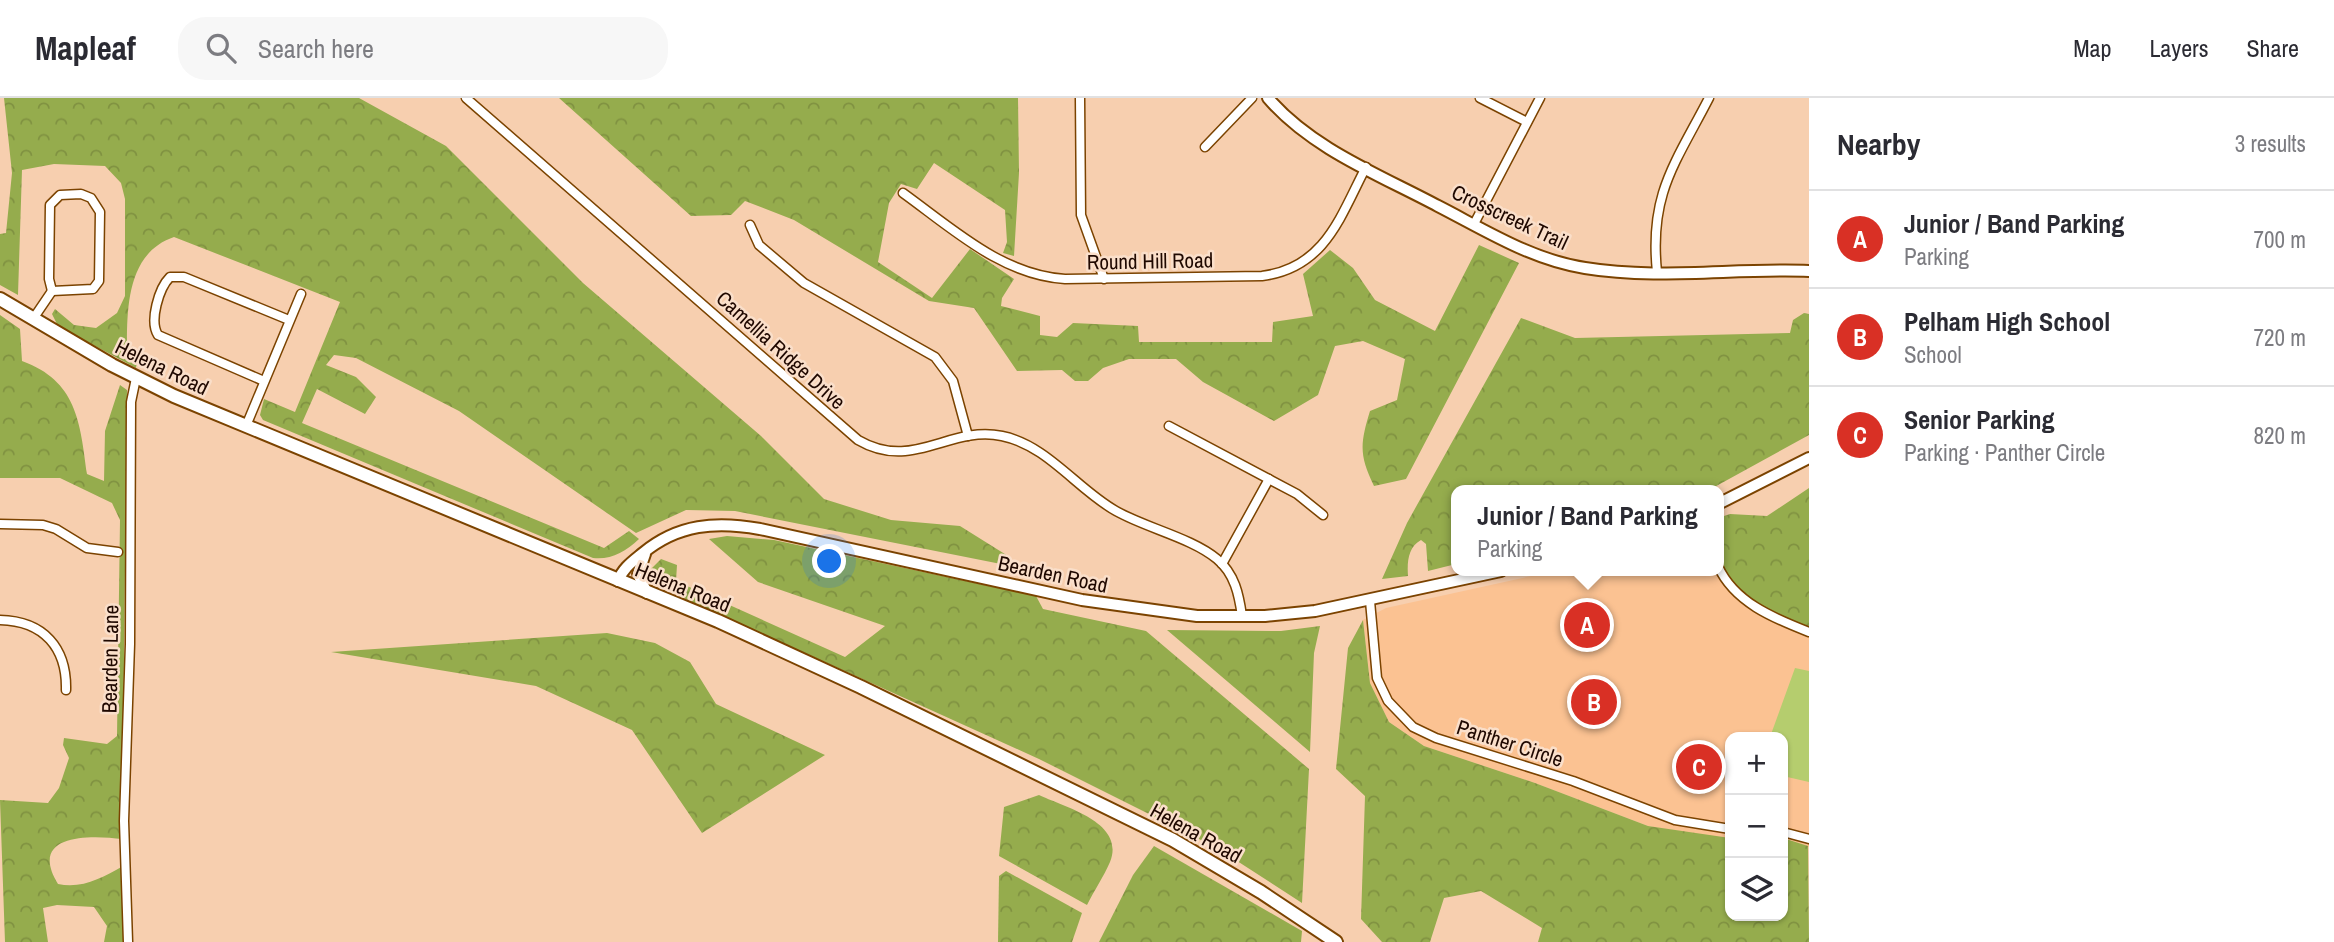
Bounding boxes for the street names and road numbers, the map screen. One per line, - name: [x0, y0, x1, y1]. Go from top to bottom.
- street label: Crosscreek Trail: [1447, 177, 1573, 257]
- street label: Round Hill Road: [1087, 245, 1213, 277]
- street label: Camellia Ridge Drive: [710, 284, 852, 416]
- street label: Helena Road: [110, 332, 214, 402]
- street label: Bearden Road: [996, 548, 1110, 600]
- street label: Helena Road: [631, 555, 735, 619]
- street label: Bearden Lane: [95, 605, 125, 713]
- street label: Panther Circle: [1453, 712, 1567, 774]
- street label: Helena Road: [1145, 796, 1247, 870]

